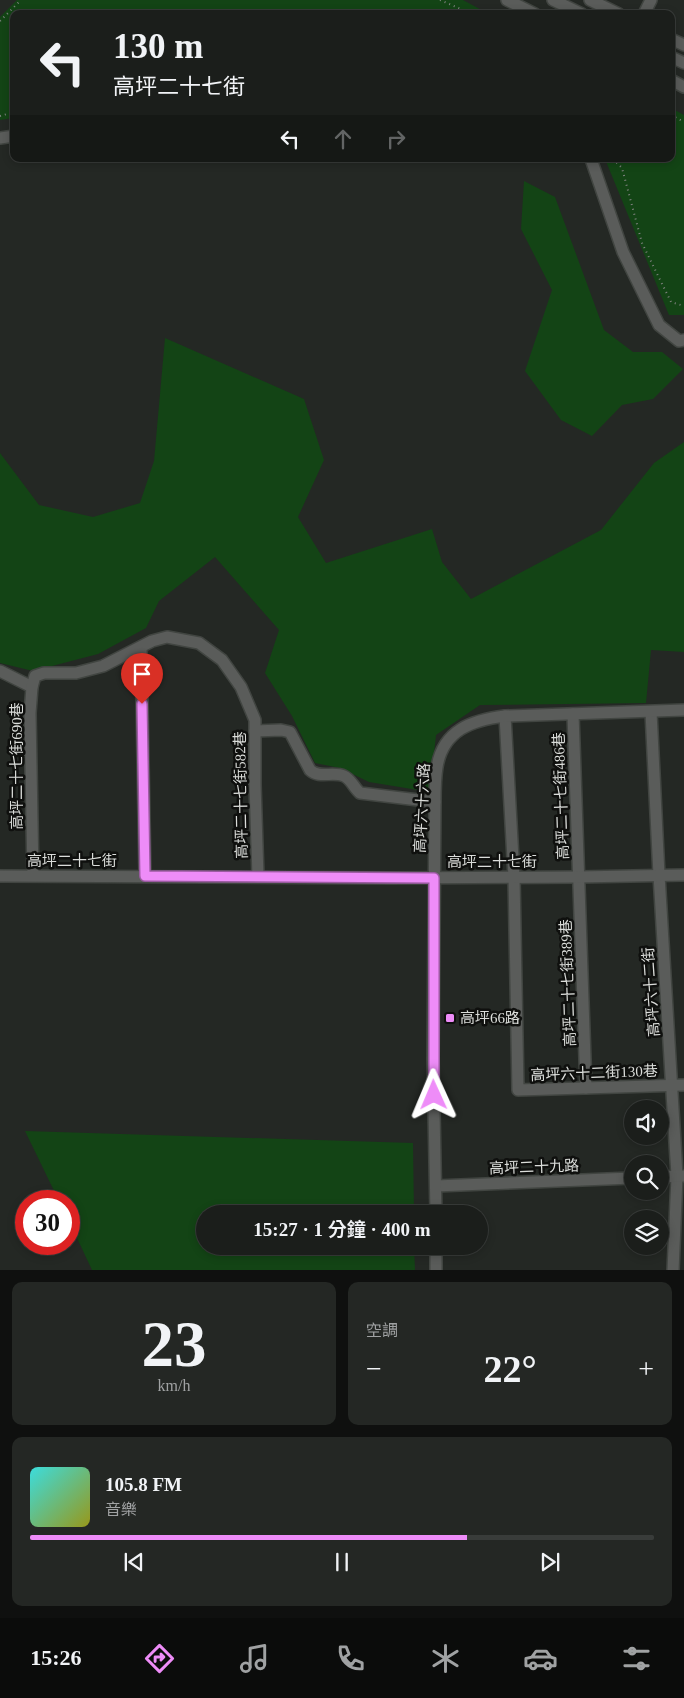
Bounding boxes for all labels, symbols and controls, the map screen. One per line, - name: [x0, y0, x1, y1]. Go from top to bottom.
- text: 130 m: [113, 27, 203, 66]
- icon: left: [30, 30, 95, 95]
- text: 高坪二十七街: [113, 74, 245, 99]
- icon: left: [276, 125, 304, 153]
- icon: ahead: [329, 125, 357, 153]
- icon: right: [382, 125, 410, 153]
- pin: [121, 653, 163, 704]
- icon: arrive: [128, 660, 156, 688]
- street label: 高坪二十七街690巷: [9, 702, 25, 830]
- street label: 高坪二十七街582巷: [232, 731, 250, 859]
- street label: 高坪二十七街486巷: [551, 732, 571, 860]
- street label: 高坪六十六路: [412, 763, 432, 853]
- street label: 高坪二十七街: [27, 853, 117, 869]
- street label: 高坪二十七街: [447, 854, 537, 870]
- street label: 高坪二十七街389巷: [558, 919, 578, 1047]
- street label: 高坪六十二街: [640, 947, 662, 1037]
- place label: 高坪66路: [460, 1010, 520, 1026]
- marker: 高坪66路: [444, 1012, 456, 1024]
- street label: 高坪六十二街130巷: [530, 1063, 658, 1083]
- position arrow: [407, 1068, 459, 1120]
- map controls: [624, 1100, 669, 1255]
- button: sound: [624, 1100, 669, 1145]
- button: search: [624, 1155, 669, 1200]
- street label: 高坪二十九路: [489, 1157, 579, 1177]
- speed limit sign: 30: [15, 1190, 80, 1255]
- button: layers: [624, 1210, 669, 1255]
- text: 15:27 · 1 分鐘 · 400 m: [253, 1219, 431, 1240]
- text: 23: [142, 1308, 207, 1380]
- text: 空調: [366, 1322, 398, 1339]
- text: 22°: [483, 1348, 537, 1390]
- text: −: [366, 1353, 382, 1384]
- text: +: [638, 1353, 654, 1384]
- text: km/h: [158, 1377, 190, 1394]
- text: 105.8 FM: [105, 1474, 182, 1495]
- text: 音樂: [105, 1501, 137, 1518]
- icon: previous: [120, 1548, 148, 1576]
- icon: pause: [328, 1548, 356, 1576]
- icon: next: [536, 1548, 564, 1576]
- icon: directions: [142, 1641, 177, 1676]
- icon: music: [237, 1641, 272, 1676]
- icon: phone: [333, 1641, 368, 1676]
- icon: climate: [428, 1641, 463, 1676]
- icon: car: [523, 1641, 558, 1676]
- icon: filters: [619, 1641, 654, 1676]
- text: 15:26: [30, 1645, 82, 1670]

